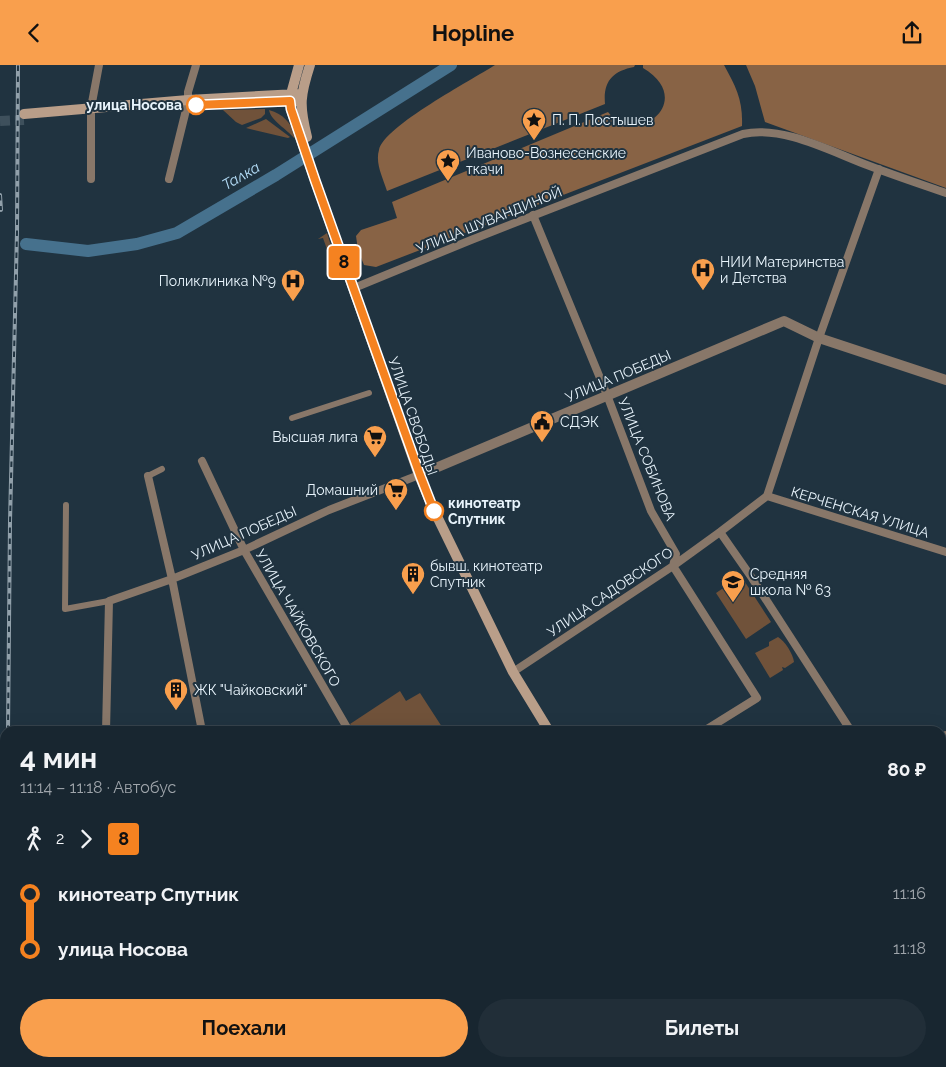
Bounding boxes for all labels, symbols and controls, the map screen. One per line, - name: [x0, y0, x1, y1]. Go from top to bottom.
- icon: back: [20, 19, 48, 47]
- icon: share: [898, 19, 926, 47]
- text: Hopline: [432, 20, 514, 46]
- marker: улица Носова: [186, 95, 206, 115]
- place label: улица Носова: [86, 97, 182, 113]
- place icon: П. П. Постышев: [521, 107, 547, 141]
- place label: П. П. Постышев: [552, 112, 654, 128]
- place label: Иваново-Вознесенские ткачи: [466, 145, 626, 177]
- place icon: Иваново-Вознесенские ткачи: [435, 148, 461, 182]
- water label: Талка: [219, 158, 263, 194]
- street label: УЛИЦА ШУВАНДИНОЙ: [413, 182, 564, 257]
- line badge: 8: [328, 246, 360, 278]
- text: 8: [339, 251, 349, 272]
- place label: НИИ Материнства и Детства: [720, 254, 844, 286]
- hospital icon: НИИ Материнства и Детства: [690, 257, 716, 291]
- hospital icon: Поликлиника №9: [280, 268, 306, 302]
- place label: Поликлиника №9: [159, 273, 276, 289]
- street label: УЛИЦА ПОБЕДЫ: [563, 347, 673, 405]
- street label: УЛИЦА СВОБОДЫ: [385, 355, 441, 477]
- street label: УЛИЦА СОБИНОВА: [615, 395, 679, 523]
- public building icon: СДЭК: [529, 409, 555, 443]
- place label: СДЭК: [560, 414, 599, 430]
- supermarket icon: Высшая лига: [362, 424, 388, 458]
- place label: Высшая лига: [272, 429, 358, 445]
- supermarket icon: Домашний: [383, 477, 409, 511]
- place label: Домашний: [306, 482, 378, 498]
- street label: КЕРЧЕНСКАЯ УЛИЦА: [789, 483, 932, 541]
- place label: кинотеатр Спутник: [448, 495, 521, 527]
- marker: кинотеатр Спутник: [424, 501, 444, 521]
- street label: УЛИЦА ПОБЕДЫ: [189, 503, 299, 563]
- street label: УЛИЦА САДОВСКОГО: [544, 544, 676, 640]
- street label: УЛИЦА ЧАЙКОВСКОГО: [252, 546, 345, 689]
- place label: бывш. кинотеатр Спутник: [430, 558, 543, 590]
- building icon: бывш. кинотеатр Спутник: [400, 561, 426, 595]
- place label: Средняя школа № 63: [750, 566, 831, 598]
- school or university icon: Средняя школа № 63: [720, 569, 746, 603]
- building icon: ЖК "Чайковский": [163, 677, 189, 711]
- place label: ЖК "Чайковский": [194, 682, 307, 698]
- text: 4 мин: [20, 742, 97, 775]
- text: 80 ₽: [887, 758, 926, 780]
- text: 11:14 – 11:18 · Автобус: [20, 778, 176, 797]
- icon: walk: [20, 825, 48, 853]
- icon: forward: [72, 825, 100, 853]
- text: 8: [118, 828, 129, 849]
- text: 2: [56, 829, 64, 848]
- text: кинотеатр Спутник: [58, 883, 239, 905]
- text: 11:16: [893, 884, 926, 903]
- text: улица Носова: [58, 938, 188, 960]
- text: 11:18: [893, 939, 926, 958]
- button: Поехали: [20, 999, 468, 1057]
- button: Билеты: [478, 999, 926, 1057]

